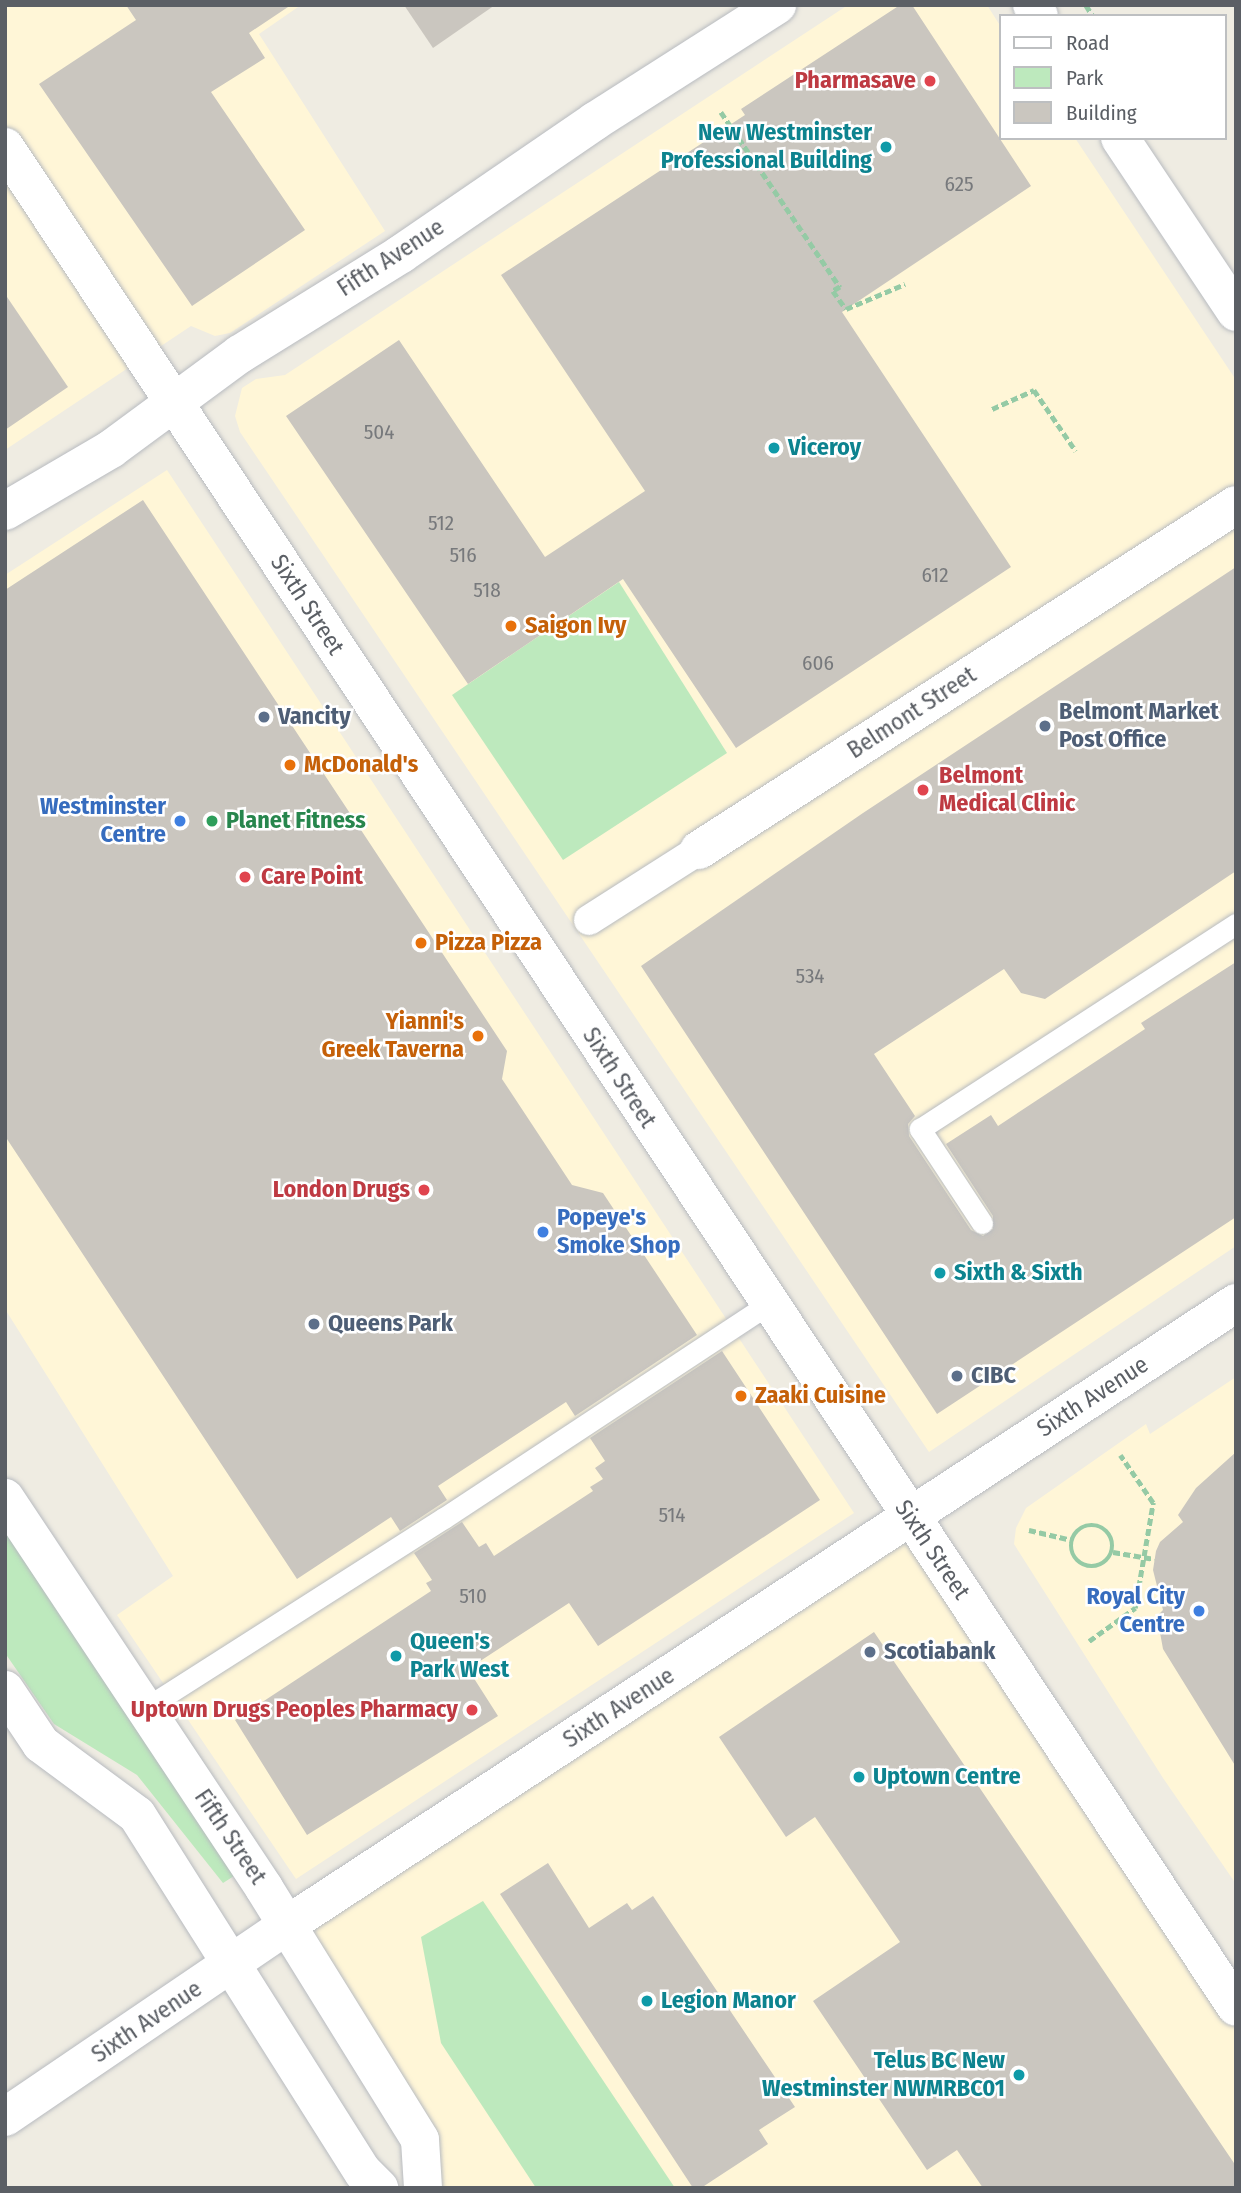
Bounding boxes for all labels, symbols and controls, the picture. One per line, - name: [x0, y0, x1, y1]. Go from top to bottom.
- legend: [1000, 14, 1227, 140]
- text: Road: [1066, 30, 1110, 56]
- text: Park: [1066, 65, 1103, 91]
- place label: Pharmasave: [795, 67, 916, 95]
- marker: Pharmasave: [922, 73, 938, 89]
- text: Building: [1066, 100, 1137, 126]
- place label: New Westminster Professional Building: [661, 119, 872, 175]
- marker: New Westminster Professional Building: [878, 139, 894, 155]
- house number: 625: [944, 171, 974, 197]
- street label: Fifth Avenue: [332, 213, 450, 303]
- house number: 504: [364, 419, 394, 445]
- place label: Viceroy: [788, 434, 861, 462]
- marker: Viceroy: [766, 440, 782, 456]
- house number: 512: [428, 510, 454, 536]
- house number: 516: [449, 542, 477, 568]
- street label: Sixth Street: [264, 550, 350, 660]
- house number: 612: [922, 562, 948, 588]
- house number: 518: [473, 577, 501, 603]
- place label: Saigon Ivy: [525, 612, 627, 640]
- marker: Saigon Ivy: [503, 618, 519, 634]
- house number: 606: [802, 650, 834, 676]
- street label: Belmont Street: [842, 661, 982, 765]
- place label: Belmont Market Post Office: [1059, 698, 1219, 754]
- place label: Vancity: [278, 703, 351, 731]
- marker: Vancity: [256, 709, 272, 725]
- marker: Belmont Market Post Office: [1037, 718, 1053, 734]
- place label: McDonald's: [304, 751, 418, 779]
- marker: McDonald's: [282, 757, 298, 773]
- place label: Belmont Medical Clinic: [939, 762, 1076, 818]
- marker: Belmont Medical Clinic: [913, 780, 933, 800]
- place label: Westminster Centre: [40, 793, 166, 849]
- place label: Planet Fitness: [226, 807, 366, 835]
- marker: Westminster Centre: [172, 813, 188, 829]
- marker: Planet Fitness: [204, 813, 220, 829]
- place label: Care Point: [261, 863, 363, 891]
- marker: Care Point: [235, 867, 255, 887]
- place label: Pizza Pizza: [435, 929, 542, 957]
- marker: Pizza Pizza: [413, 935, 429, 951]
- house number: 534: [795, 963, 825, 989]
- place label: Yianni's Greek Taverna: [322, 1008, 464, 1064]
- street label: Sixth Street: [576, 1023, 662, 1133]
- marker: Yianni's Greek Taverna: [470, 1028, 486, 1044]
- place label: London Drugs: [273, 1176, 410, 1204]
- marker: London Drugs: [416, 1182, 432, 1198]
- place label: Popeye's Smoke Shop: [557, 1204, 681, 1260]
- marker: Popeye's Smoke Shop: [535, 1224, 551, 1240]
- place label: Sixth & Sixth: [954, 1259, 1082, 1287]
- marker: Sixth & Sixth: [932, 1265, 948, 1281]
- place label: Queens Park: [328, 1310, 453, 1338]
- marker: Queens Park: [306, 1316, 322, 1332]
- street label: Sixth Avenue: [1032, 1350, 1154, 1444]
- place label: CIBC: [971, 1362, 1016, 1390]
- marker: CIBC: [949, 1368, 965, 1384]
- place label: Zaaki Cuisine: [755, 1382, 886, 1410]
- marker: Zaaki Cuisine: [733, 1388, 749, 1404]
- street label: Sixth Street: [888, 1495, 976, 1605]
- house number: 514: [659, 1502, 685, 1528]
- house number: 510: [459, 1583, 487, 1609]
- place label: Royal City Centre: [1086, 1583, 1185, 1639]
- marker: Royal City Centre: [1191, 1603, 1207, 1619]
- place label: Queen's Park West: [410, 1628, 509, 1684]
- place label: Scotiabank: [884, 1638, 995, 1666]
- marker: Scotiabank: [862, 1644, 878, 1660]
- marker: Queen's Park West: [388, 1648, 404, 1664]
- street label: Sixth Avenue: [558, 1661, 680, 1755]
- place label: Uptown Drugs Peoples Pharmacy: [131, 1696, 458, 1724]
- marker: Uptown Drugs Peoples Pharmacy: [464, 1702, 480, 1718]
- place label: Uptown Centre: [873, 1763, 1021, 1791]
- marker: Uptown Centre: [851, 1769, 867, 1785]
- street label: Fifth Street: [188, 1784, 272, 1890]
- street label: Sixth Avenue: [86, 1975, 208, 2069]
- place label: Legion Manor: [661, 1987, 796, 2015]
- marker: Legion Manor: [639, 1993, 655, 2009]
- place label: Telus BC New Westminster NWMRBC01: [762, 2047, 1005, 2103]
- marker: Telus BC New Westminster NWMRBC01: [1011, 2067, 1027, 2083]

